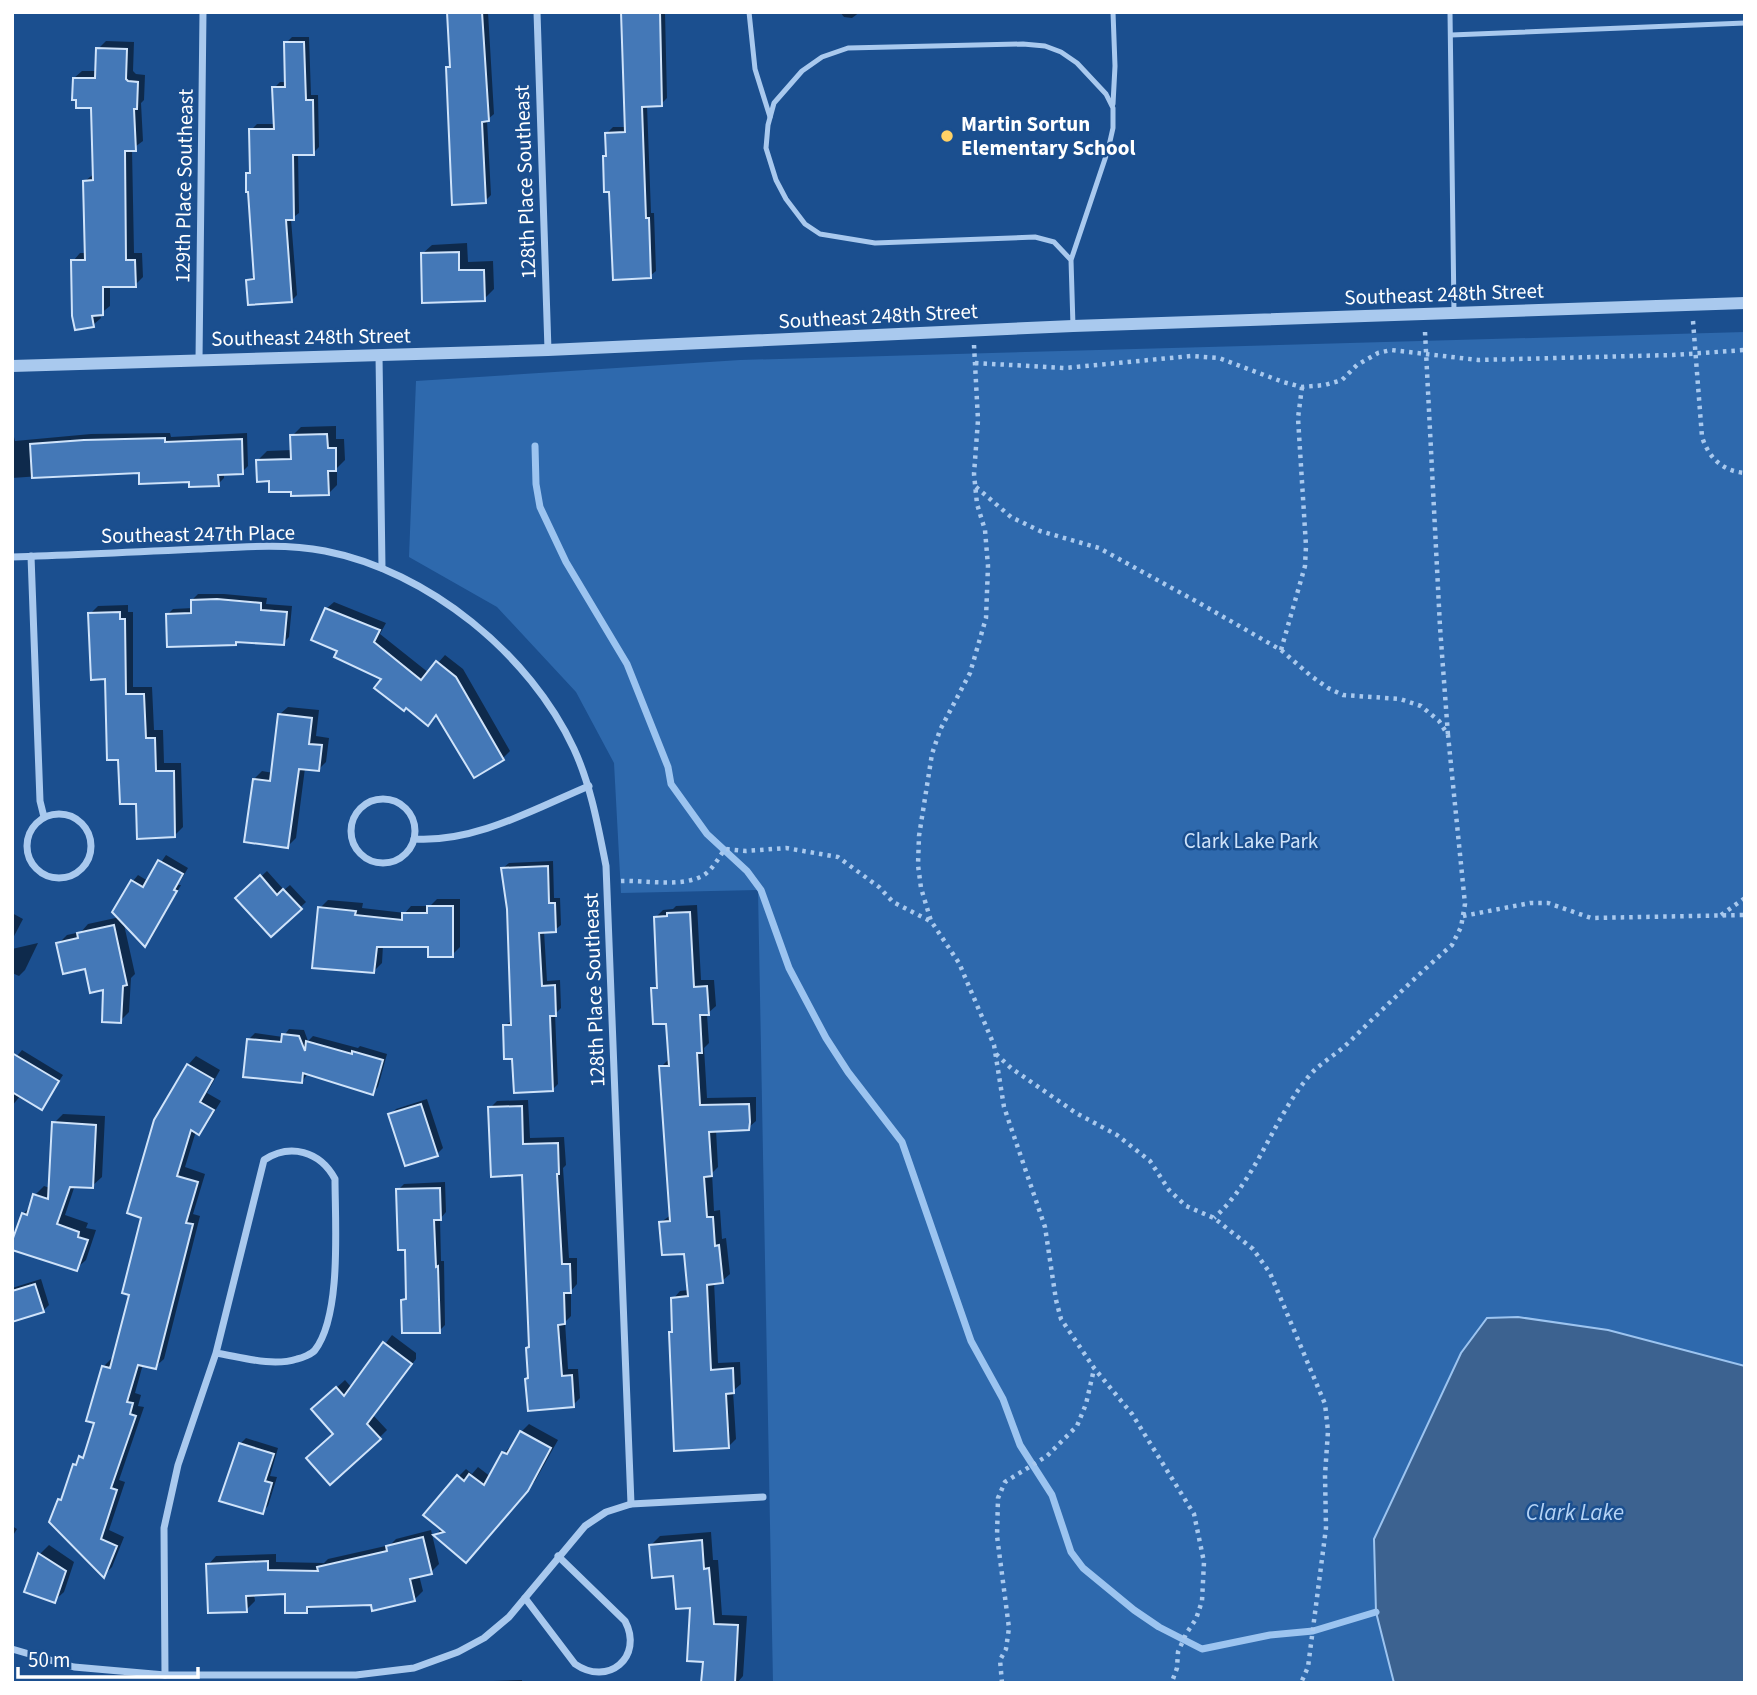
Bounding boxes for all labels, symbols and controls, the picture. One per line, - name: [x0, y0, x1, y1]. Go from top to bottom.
- street label: 128th Place Southeast: [507, 84, 543, 280]
- street label: 129th Place Southeast: [167, 89, 201, 283]
- place label: Martin Sortun Elementary School: [961, 109, 1135, 163]
- marker: Martin Sortun Elementary School: [939, 128, 955, 144]
- street label: Southeast 248th Street: [1344, 276, 1544, 312]
- street label: Southeast 248th Street: [778, 296, 978, 336]
- street label: Southeast 248th Street: [211, 320, 411, 354]
- street label: Southeast 247th Place: [101, 517, 295, 551]
- park label: Clark Lake Park: [1184, 826, 1319, 856]
- street label: 128th Place Southeast: [576, 892, 612, 1088]
- water label: Clark Lake: [1526, 1496, 1624, 1529]
- scale bar: [18, 1636, 198, 1680]
- text: 50 m: [28, 1645, 70, 1675]

